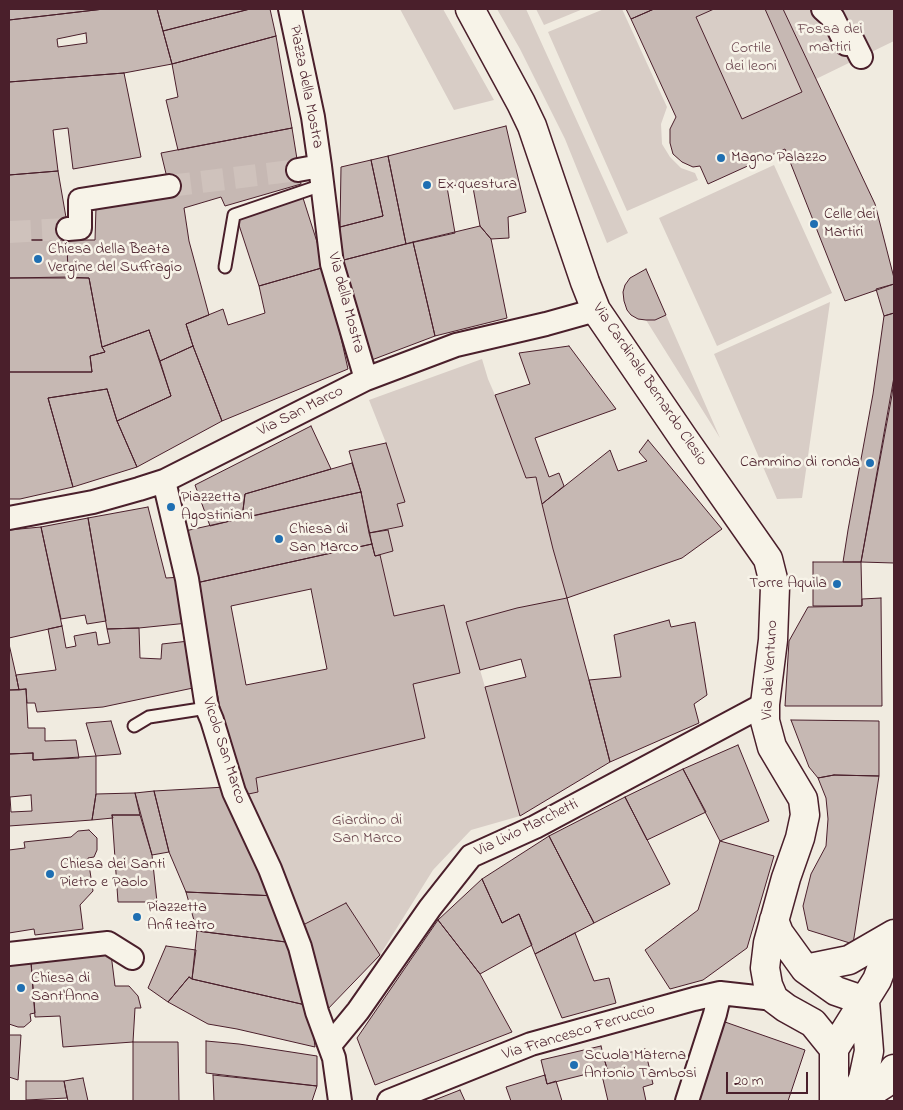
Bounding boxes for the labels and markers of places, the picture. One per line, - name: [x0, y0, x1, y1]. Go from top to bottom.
- place label: Magno Palazzo: [731, 148, 827, 168]
- marker: Magno Palazzo: [715, 152, 727, 164]
- place label: Ex questura: [437, 175, 517, 195]
- marker: Ex questura: [421, 179, 433, 191]
- place label: Celle dei Martiri: [824, 205, 876, 243]
- marker: Celle dei Martiri: [808, 218, 820, 230]
- place label: Chiesa della Beata Vergine del Suffragio: [48, 240, 182, 278]
- marker: Chiesa della Beata Vergine del Suffragio: [32, 253, 44, 265]
- place label: Cammino di ronda: [740, 453, 860, 473]
- marker: Cammino di ronda: [864, 457, 876, 469]
- place label: Piazzetta Agostiniani: [181, 488, 253, 526]
- marker: Piazzetta Agostiniani: [165, 501, 177, 513]
- place label: Chiesa di San Marco: [289, 520, 359, 558]
- marker: Chiesa di San Marco: [273, 533, 285, 545]
- place label: Torre Aquila: [749, 574, 827, 594]
- marker: Torre Aquila: [831, 578, 843, 590]
- place label: Chiesa dei Santi Pietro e Paolo: [60, 855, 165, 893]
- marker: Chiesa dei Santi Pietro e Paolo: [44, 868, 56, 880]
- place label: Piazzetta Anfiteatro: [147, 898, 215, 936]
- marker: Piazzetta Anfiteatro: [131, 911, 143, 923]
- place label: Chiesa di Sant'Anna: [31, 969, 99, 1007]
- marker: Chiesa di Sant'Anna: [15, 982, 27, 994]
- place label: Scuola Materna Antonio Tambosi: [584, 1046, 697, 1084]
- marker: Scuola Materna Antonio Tambosi: [568, 1059, 580, 1071]

